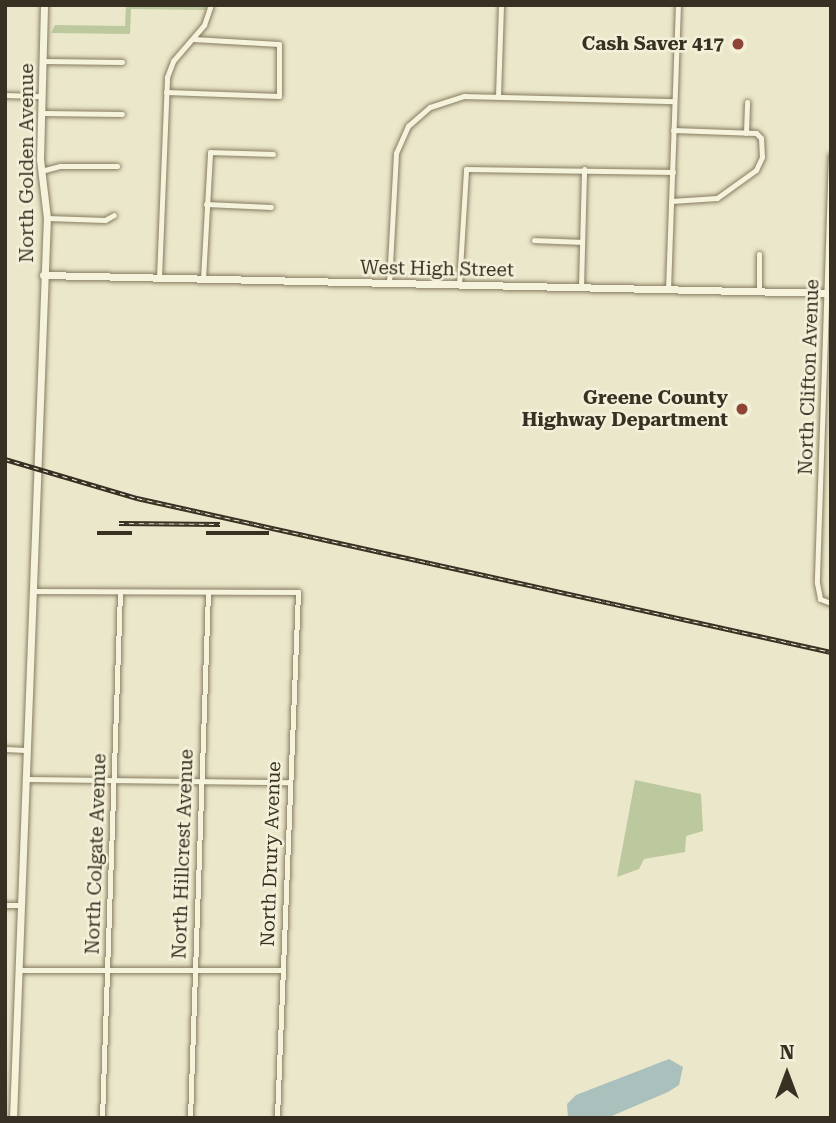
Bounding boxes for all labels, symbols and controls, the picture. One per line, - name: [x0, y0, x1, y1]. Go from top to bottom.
- place label: Cash Saver 417: [582, 33, 724, 55]
- marker: Cash Saver 417: [730, 36, 746, 52]
- street label: North Golden Avenue: [16, 63, 38, 263]
- street label: West High Street: [360, 256, 514, 282]
- street label: North Clifton Avenue: [794, 279, 824, 475]
- place label: Greene County Highway Department: [522, 387, 728, 431]
- marker: Greene County Highway Department: [734, 401, 750, 417]
- street label: North Hillcrest Avenue: [168, 749, 198, 959]
- street label: North Colgate Avenue: [81, 753, 111, 955]
- street label: North Drury Avenue: [256, 761, 286, 947]
- north arrow: [752, 1039, 822, 1109]
- text: N: [780, 1041, 794, 1064]

